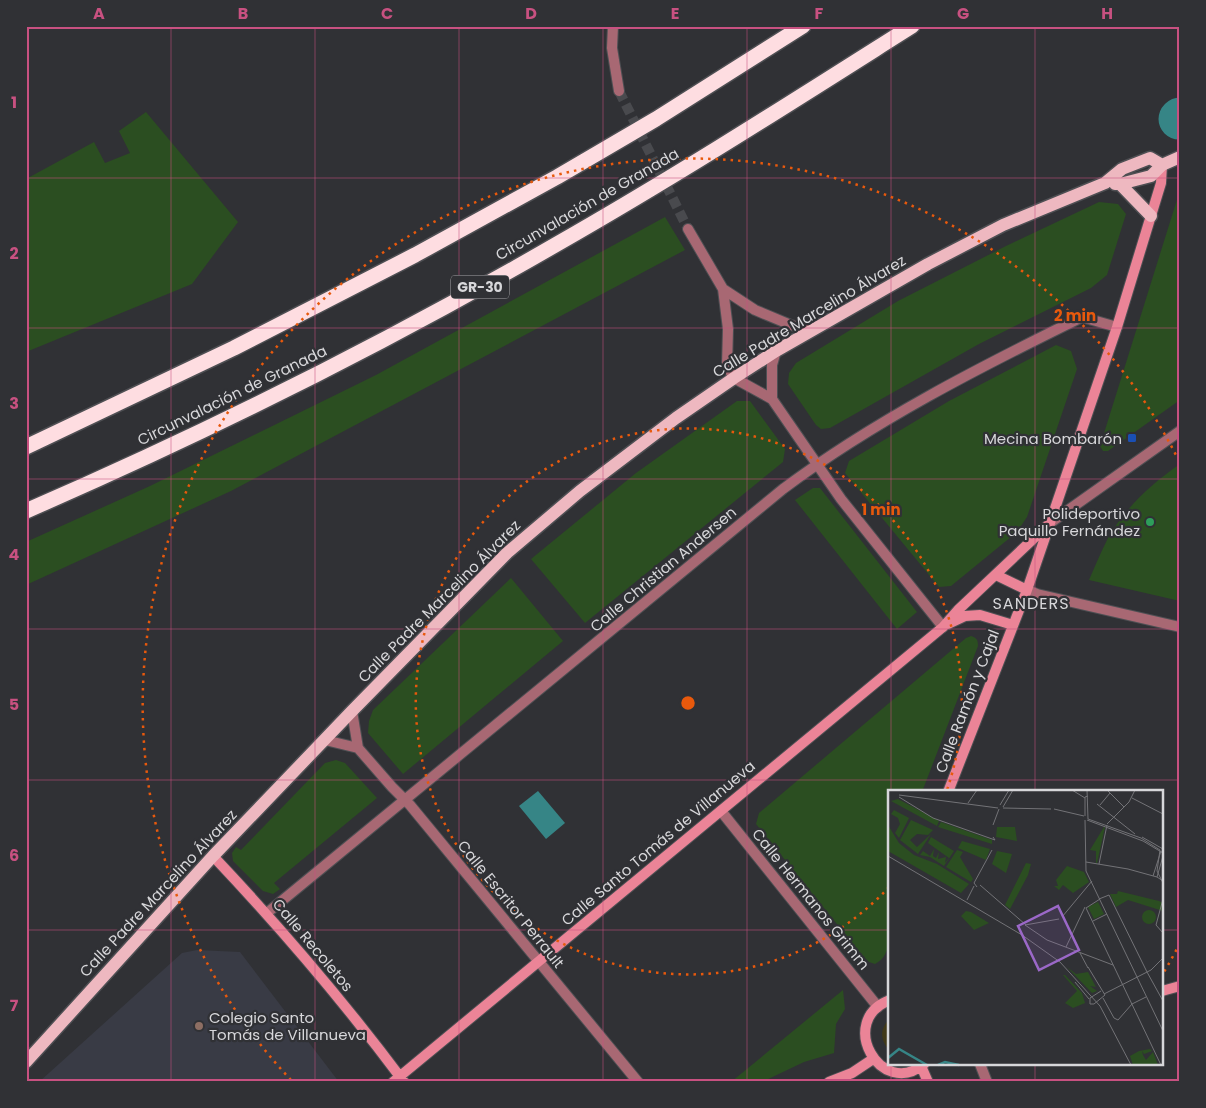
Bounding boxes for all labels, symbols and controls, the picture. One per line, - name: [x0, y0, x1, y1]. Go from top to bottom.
- text: A: [93, 2, 105, 25]
- text: B: [238, 2, 248, 25]
- text: C: [381, 2, 393, 25]
- text: D: [525, 2, 537, 25]
- text: E: [671, 2, 679, 25]
- text: F: [815, 2, 824, 25]
- text: G: [957, 2, 969, 25]
- text: H: [1101, 2, 1113, 25]
- text: 1: [11, 91, 17, 114]
- street label: Circunvalación de Granada: [491, 143, 683, 265]
- text: 2: [9, 242, 19, 265]
- street label: Calle Padre Marcelino Álvarez: [708, 250, 910, 382]
- road number: GR-30: [451, 276, 509, 298]
- text: 2 min: [1054, 305, 1096, 326]
- street label: Circunvalación de Granada: [134, 340, 330, 450]
- text: 3: [9, 392, 19, 415]
- place label: Mecina Bombarón: [984, 428, 1122, 449]
- marker: Mecina Bombarón: [1126, 432, 1138, 444]
- text: 1 min: [861, 499, 901, 520]
- street label: Calle Christian Andersen: [585, 501, 741, 637]
- place label: Polideportivo Paquillo Fernández: [999, 503, 1140, 541]
- street label: Calle Padre Marcelino Álvarez: [353, 515, 525, 687]
- marker: Polideportivo Paquillo Fernández: [1144, 516, 1156, 528]
- text: 4: [9, 543, 20, 566]
- district label: SANDERS: [992, 592, 1070, 615]
- street label: Calle Ramón y Cajal: [930, 626, 1004, 776]
- text: 5: [9, 693, 19, 716]
- centre of rings: [679, 694, 697, 712]
- street label: Calle Santo Tomás de Villanueva: [557, 756, 759, 930]
- inset map: [888, 790, 1164, 1066]
- street label: Calle Padre Marcelino Álvarez: [75, 805, 241, 981]
- street label: Calle Hermanos Grimm: [747, 824, 875, 974]
- street label: Calle Escritor Perrault: [453, 836, 569, 972]
- text: 6: [9, 844, 19, 867]
- street label: Calle Recoletos: [268, 894, 358, 996]
- text: 7: [10, 994, 19, 1017]
- place label: Colegio Santo Tomás de Villanueva: [209, 1007, 366, 1045]
- marker: Colegio Santo Tomás de Villanueva: [193, 1020, 205, 1032]

